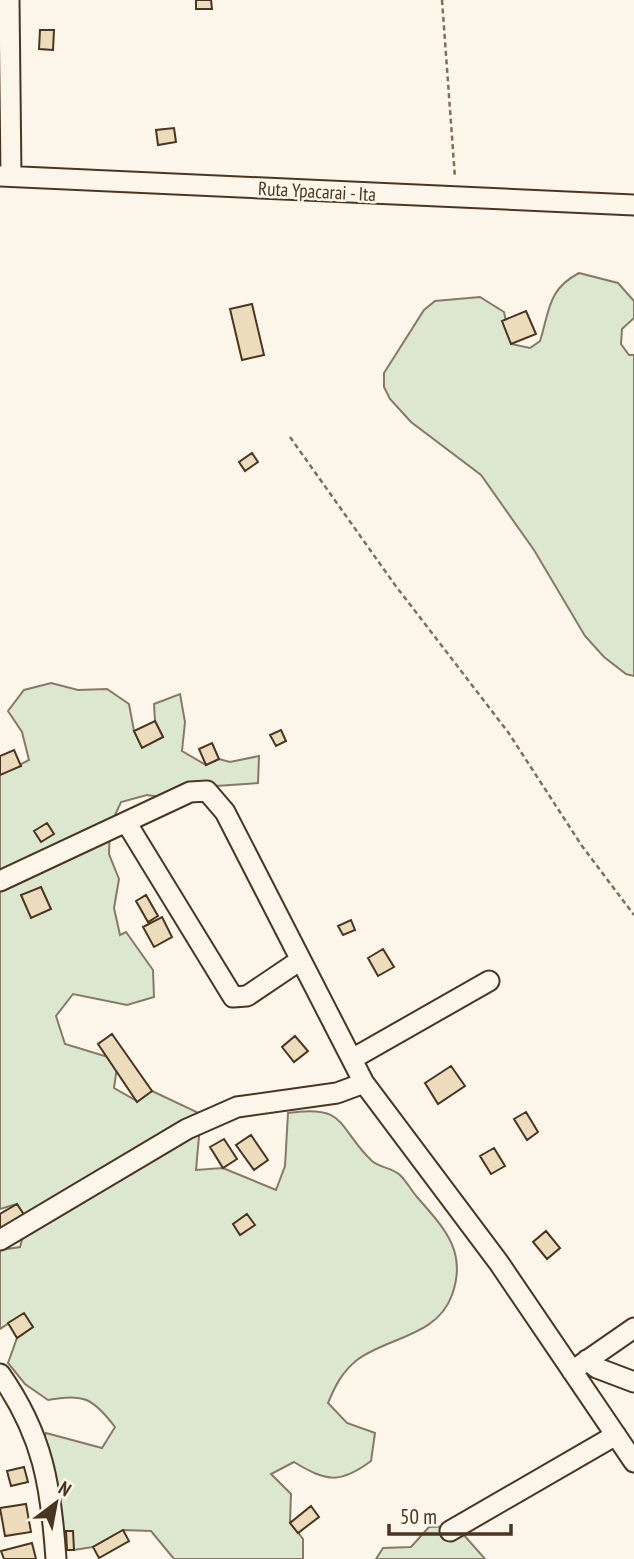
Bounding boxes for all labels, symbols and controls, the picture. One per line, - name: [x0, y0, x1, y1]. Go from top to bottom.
- street label: Ruta Ypacarai - Ita: [258, 176, 376, 206]
- north arrow: [21, 1468, 91, 1538]
- text: N: [54, 1476, 76, 1501]
- scale bar: [389, 1492, 512, 1536]
- text: 50 m: [400, 1503, 437, 1530]

